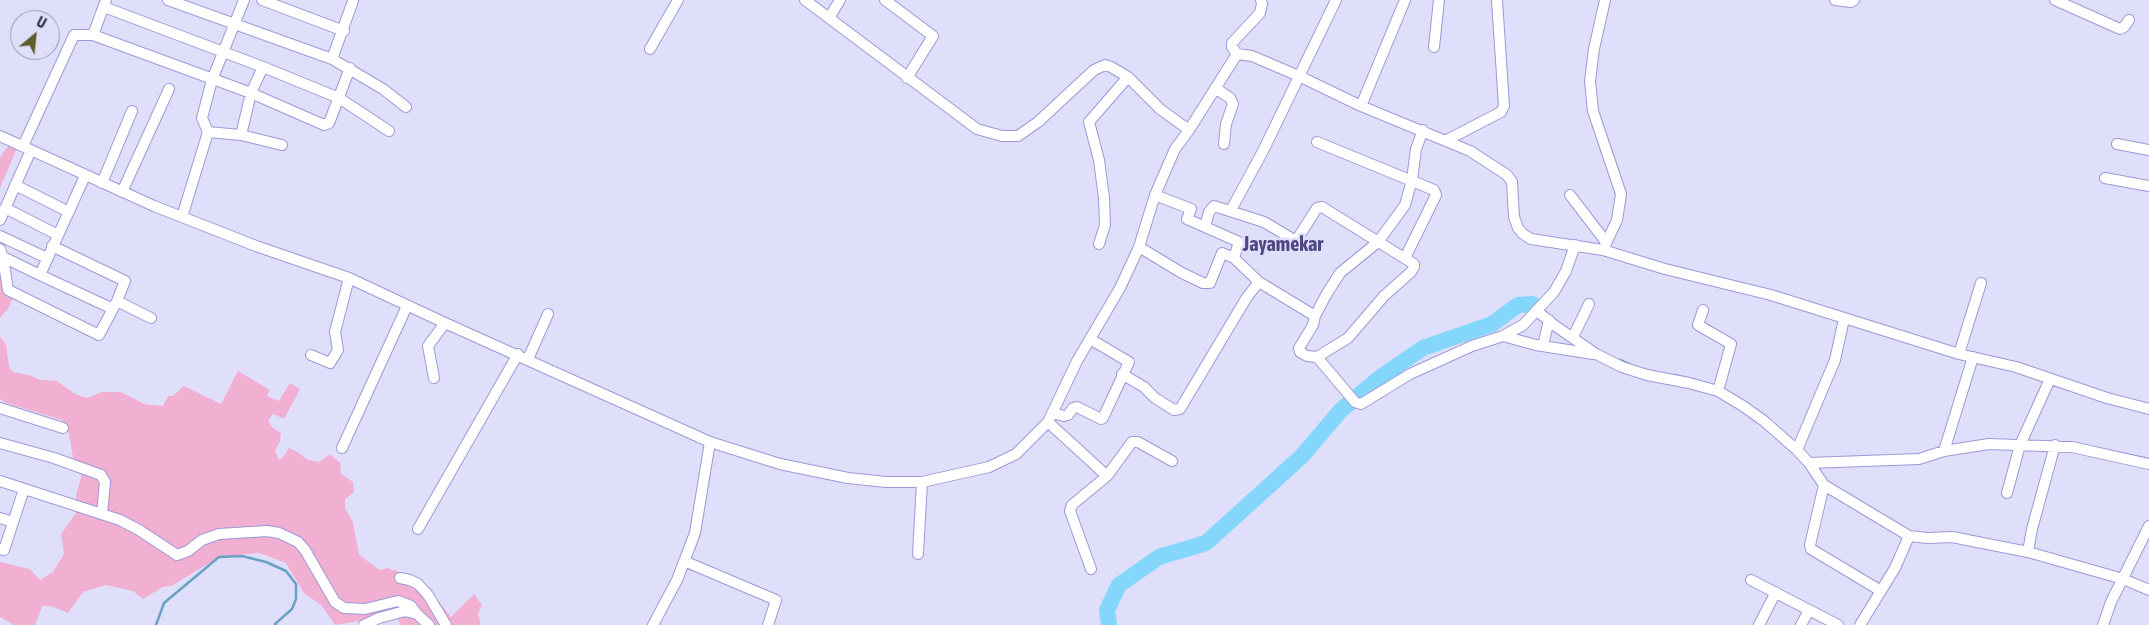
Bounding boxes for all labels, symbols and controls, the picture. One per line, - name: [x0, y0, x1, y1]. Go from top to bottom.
- north arrow: [10, 10, 60, 60]
- text: U: [34, 14, 49, 32]
- district label: Jayamekar: [1243, 233, 1323, 257]

